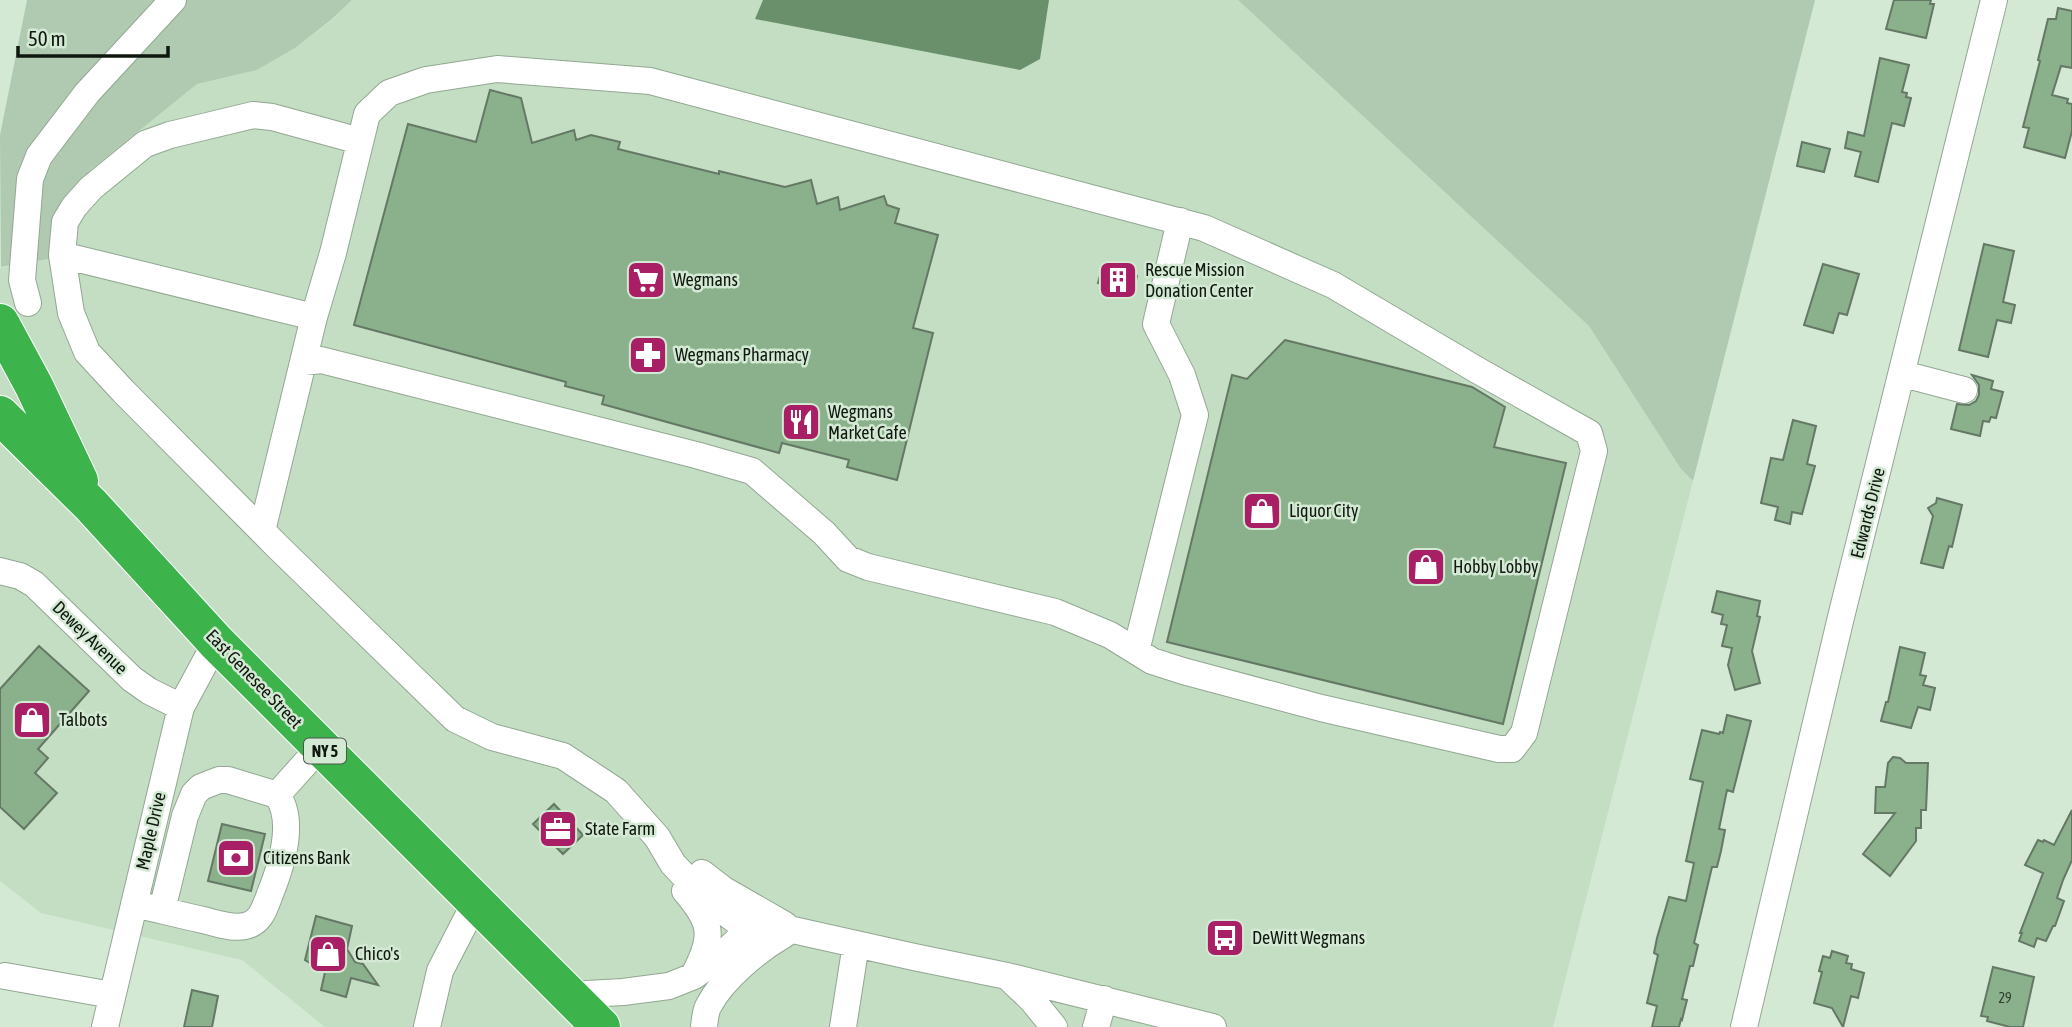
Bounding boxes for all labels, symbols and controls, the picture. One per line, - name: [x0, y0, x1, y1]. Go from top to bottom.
- scale bar: [18, 14, 168, 58]
- text: 50 m: [28, 26, 66, 50]
- supermarket icon: Wegmans: [625, 259, 667, 301]
- building icon: Rescue Mission Donation Center: [1097, 259, 1139, 301]
- place label: Rescue Mission Donation Center: [1145, 259, 1254, 301]
- place label: Wegmans: [673, 269, 738, 290]
- pharmacy icon: Wegmans Pharmacy: [627, 334, 669, 376]
- place label: Wegmans Pharmacy: [675, 344, 809, 365]
- restaurant icon: Wegmans Market Cafe: [780, 401, 822, 443]
- place label: Wegmans Market Cafe: [828, 401, 907, 443]
- street label: Edwards Drive: [1846, 465, 1889, 560]
- shop icon: Liquor City: [1241, 490, 1283, 532]
- place label: Liquor City: [1289, 500, 1358, 521]
- shop icon: Hobby Lobby: [1405, 546, 1447, 588]
- place label: Hobby Lobby: [1453, 556, 1538, 577]
- street label: Dewey Avenue: [48, 597, 132, 679]
- street label: East Genesee Street: [202, 625, 307, 732]
- shop icon: Talbots: [11, 699, 53, 741]
- place label: Talbots: [59, 709, 107, 730]
- road number: NY 5: [304, 738, 346, 764]
- street label: Maple Drive: [131, 790, 170, 872]
- office icon: State Farm: [537, 808, 579, 850]
- place label: State Farm: [585, 818, 655, 839]
- bank icon: Citizens Bank: [215, 837, 257, 879]
- place label: Citizens Bank: [263, 847, 350, 868]
- bus stop icon: DeWitt Wegmans: [1204, 917, 1246, 959]
- place label: DeWitt Wegmans: [1252, 927, 1365, 948]
- shop icon: Chico's: [307, 933, 349, 975]
- place label: Chico's: [355, 943, 400, 964]
- house number: 29: [1998, 990, 2012, 1006]

